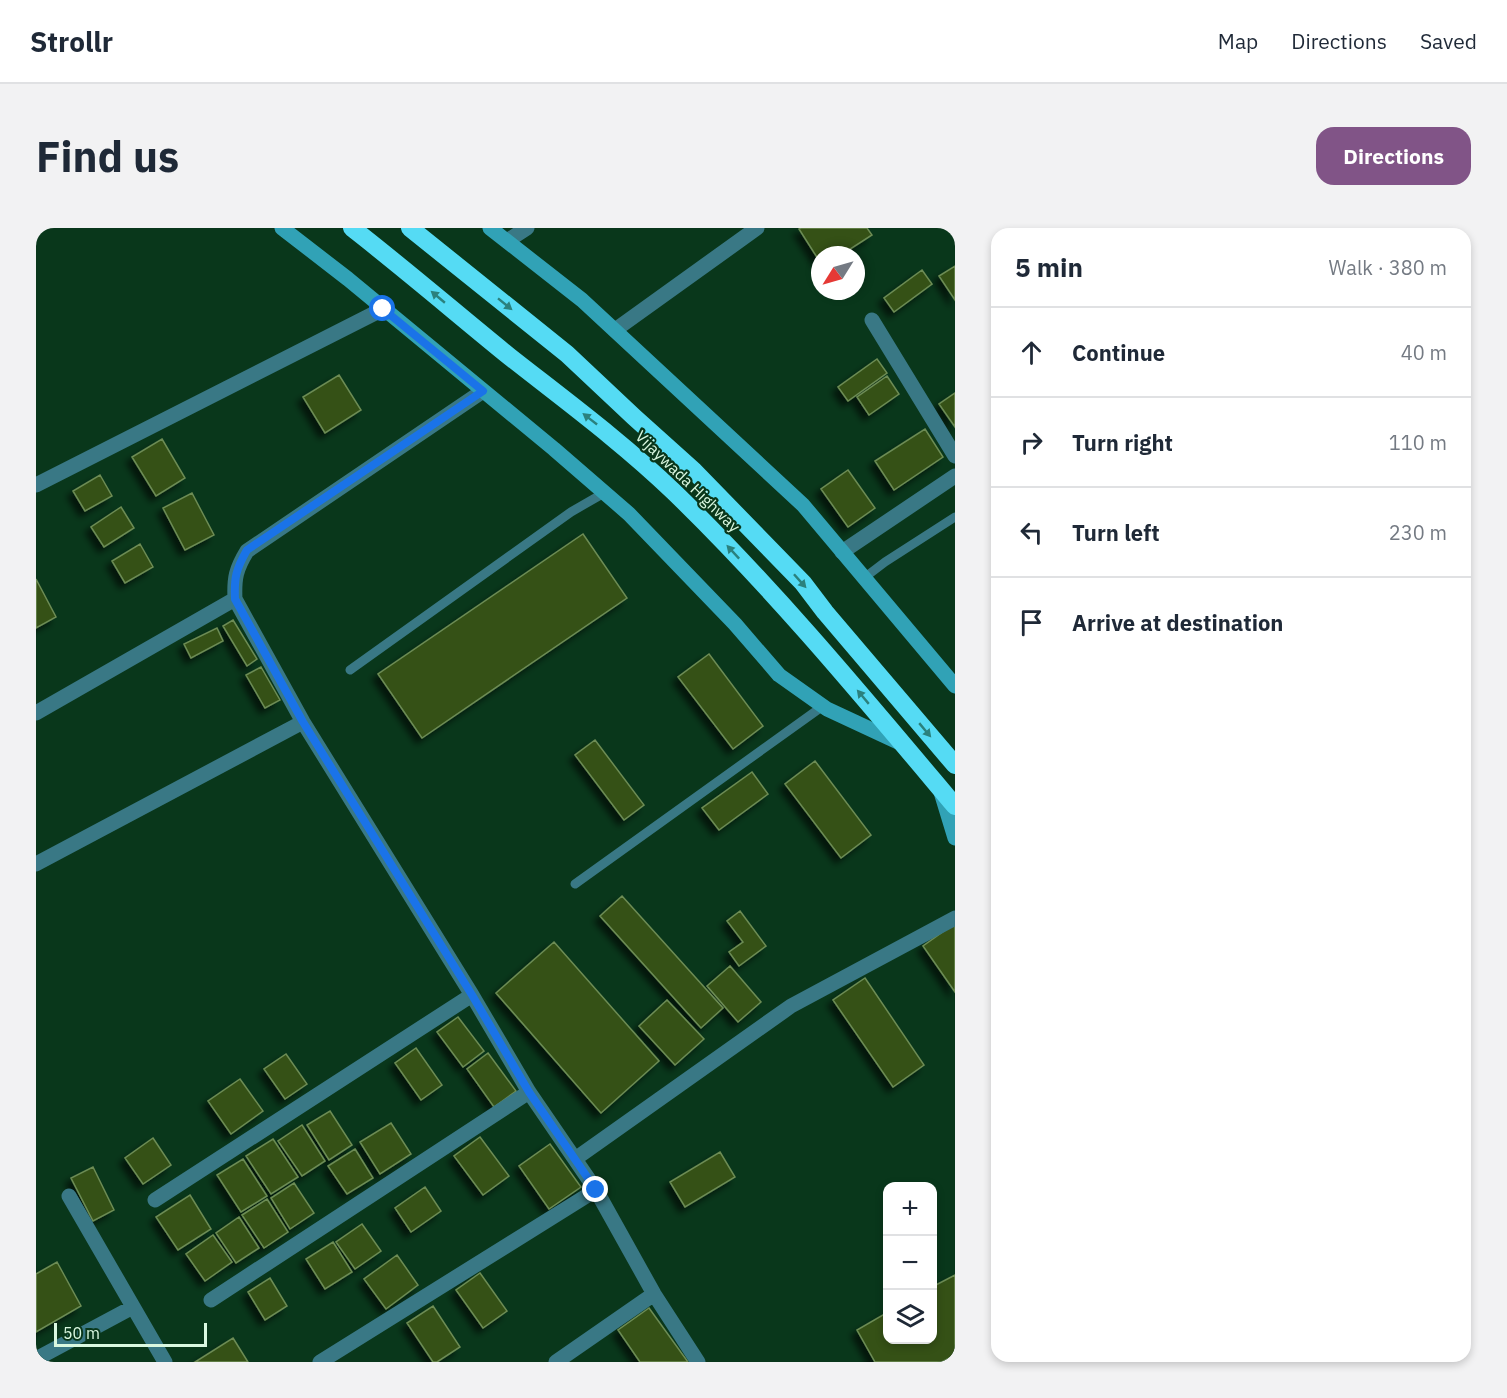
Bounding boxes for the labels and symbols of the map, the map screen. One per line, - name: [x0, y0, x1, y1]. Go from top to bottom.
- north arrow: [811, 246, 865, 300]
- one-way arrow: [430, 290, 446, 303]
- route start: [369, 295, 395, 321]
- one-way arrow: [498, 297, 513, 309]
- one-way arrow: [583, 413, 598, 425]
- street label: Vijaywada Highway: [631, 426, 745, 536]
- one-way arrow: [726, 544, 740, 559]
- one-way arrow: [793, 573, 806, 588]
- one-way arrow: [857, 690, 870, 705]
- one-way arrow: [918, 722, 931, 737]
- route end: [582, 1176, 608, 1202]
- scale bar: [54, 1320, 207, 1348]

